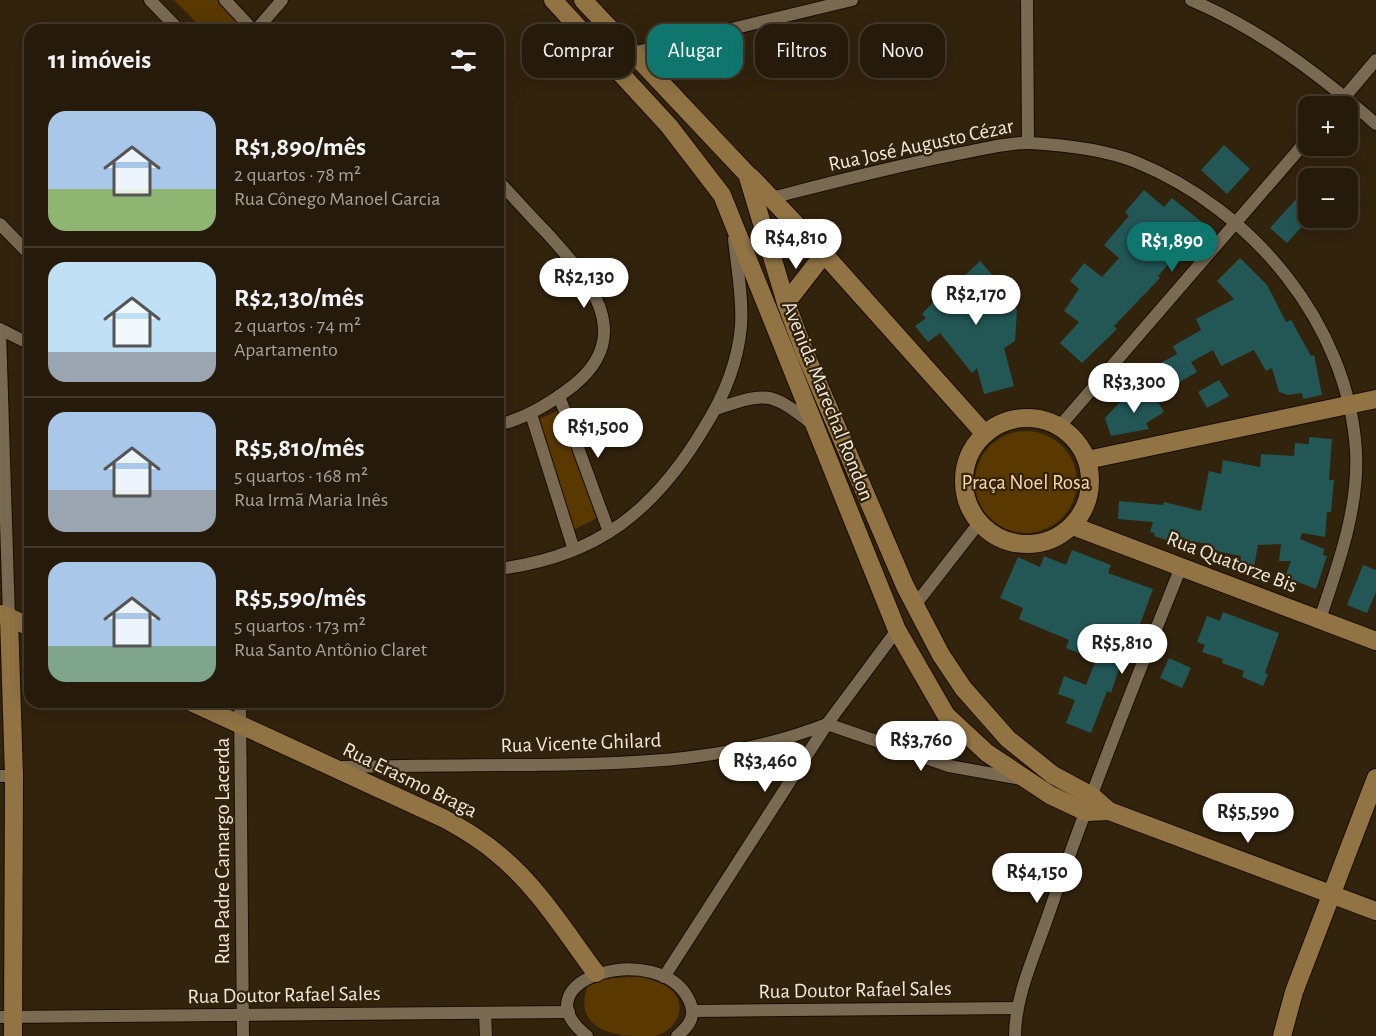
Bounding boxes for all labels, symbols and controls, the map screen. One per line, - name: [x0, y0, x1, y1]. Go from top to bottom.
- chip: Comprar: [522, 24, 635, 78]
- chip: Alugar: [647, 24, 743, 78]
- chip: Filtros: [755, 24, 848, 78]
- chip: Novo: [860, 24, 945, 78]
- icon: filters: [447, 44, 480, 77]
- text: 11 imóveis: [48, 47, 151, 73]
- map controls: [1298, 96, 1358, 228]
- button: +: [1298, 96, 1358, 156]
- street label: Rua José Augusto Cézar: [826, 115, 1016, 175]
- text: R$1,890/mês: [234, 134, 366, 160]
- icon: home: [96, 135, 168, 207]
- text: 2 quartos · 78 m²: [234, 165, 361, 185]
- button: −: [1298, 168, 1358, 228]
- text: Rua Cônego Manoel Garcia: [234, 189, 441, 209]
- pin: R$4,810: [741, 219, 851, 270]
- pin: R$1,890: [1117, 222, 1227, 273]
- text: R$4,810: [765, 228, 827, 248]
- text: R$1,890: [1141, 231, 1203, 251]
- pin: R$2,130: [529, 258, 639, 309]
- text: R$2,130: [553, 267, 615, 287]
- pin: R$2,170: [921, 275, 1031, 326]
- text: R$2,170: [945, 284, 1007, 304]
- text: R$2,130/mês: [234, 285, 364, 311]
- icon: home: [96, 286, 168, 358]
- street label: Avenida Marechal Rondon: [778, 298, 878, 504]
- text: 2 quartos · 74 m²: [234, 316, 361, 336]
- text: Apartamento: [234, 340, 338, 360]
- pin: R$3,300: [1079, 363, 1189, 414]
- text: R$3,300: [1102, 372, 1166, 392]
- pin: R$1,500: [543, 408, 653, 459]
- text: R$1,500: [567, 417, 629, 437]
- text: R$5,810/mês: [234, 435, 365, 461]
- icon: home: [96, 436, 168, 508]
- text: 5 quartos · 168 m²: [234, 466, 368, 486]
- park label: Praça Noel Rosa: [961, 472, 1091, 493]
- text: Rua Irmã Maria Inês: [234, 490, 388, 510]
- street label: Rua Quatorze Bis: [1164, 527, 1300, 597]
- text: R$5,590/mês: [234, 585, 366, 611]
- icon: home: [96, 586, 168, 658]
- text: 5 quartos · 173 m²: [234, 616, 366, 636]
- pin: R$5,810: [1067, 624, 1177, 675]
- text: R$5,810: [1091, 633, 1153, 653]
- text: Rua Santo Antônio Claret: [234, 640, 427, 660]
- pin: R$3,760: [866, 721, 976, 772]
- street label: Rua Vicente Ghilard: [500, 730, 662, 756]
- text: R$3,760: [890, 730, 952, 750]
- street label: Rua Padre Camargo Lacerda: [212, 737, 233, 964]
- street label: Rua Erasmo Braga: [339, 738, 481, 822]
- pin: R$3,460: [710, 742, 820, 793]
- text: R$3,460: [733, 751, 797, 771]
- pin: R$5,590: [1193, 793, 1303, 844]
- text: R$5,590: [1217, 802, 1279, 822]
- pin: R$4,150: [982, 853, 1092, 904]
- text: R$4,150: [1006, 862, 1068, 882]
- street label: Rua Doutor Rafael Sales: [758, 978, 952, 1002]
- street label: Rua Doutor Rafael Sales: [187, 983, 381, 1007]

